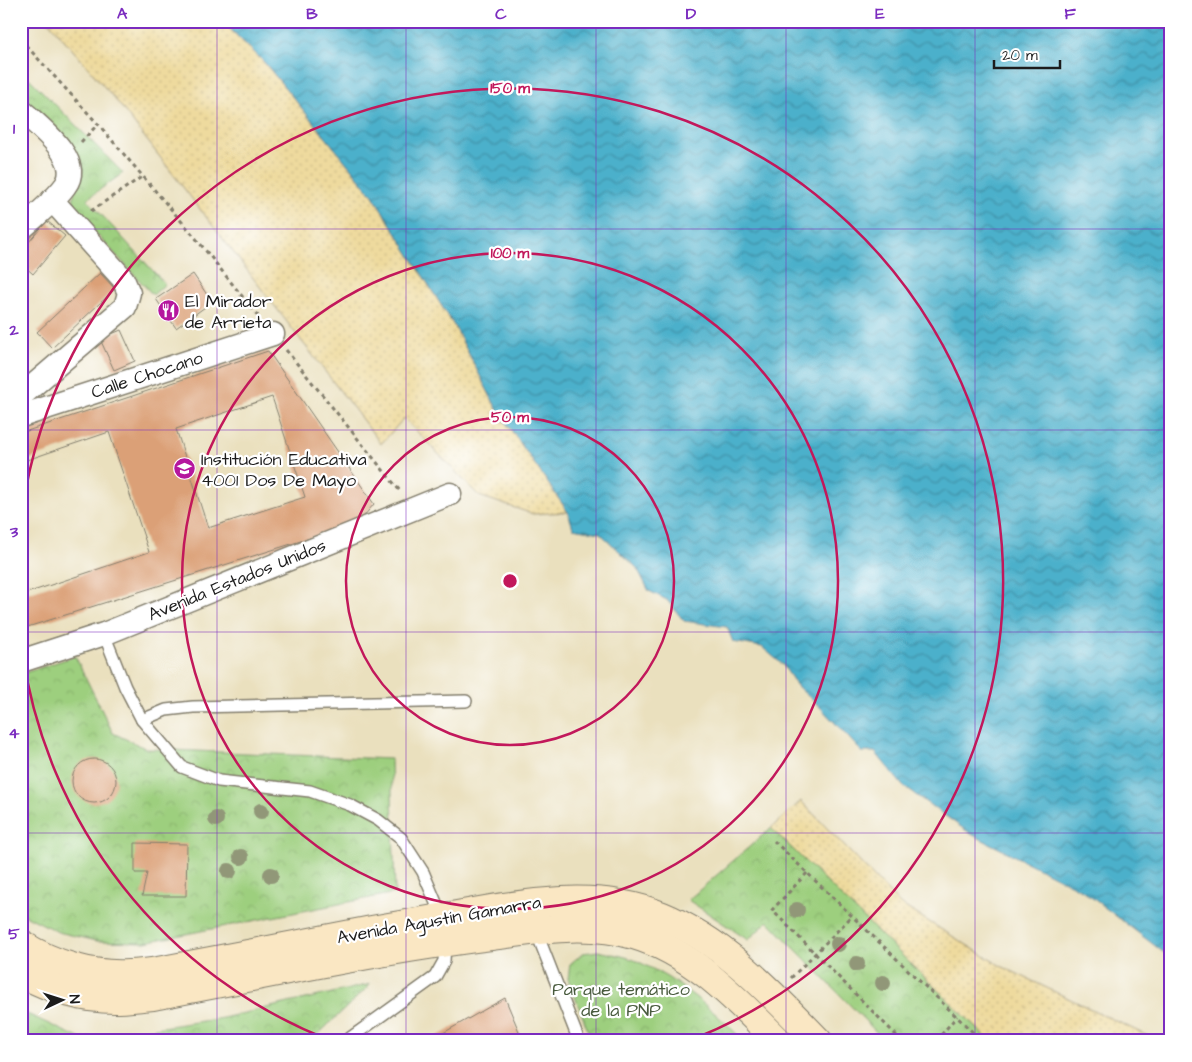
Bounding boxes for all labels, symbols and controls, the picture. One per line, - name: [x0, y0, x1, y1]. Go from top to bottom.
- text: A: [117, 3, 128, 25]
- text: B: [306, 3, 318, 25]
- text: C: [495, 3, 507, 25]
- text: D: [686, 3, 697, 25]
- text: E: [875, 3, 885, 25]
- text: F: [1064, 3, 1076, 25]
- scale bar: [994, 38, 1061, 70]
- text: 20 m: [1002, 45, 1038, 66]
- text: 150 m: [490, 78, 530, 99]
- text: 1: [13, 118, 16, 140]
- text: 100 m: [491, 243, 530, 264]
- place label: El Mirador de Arrieta: [185, 289, 272, 335]
- restaurant icon: El Mirador de Arrieta: [157, 299, 181, 323]
- text: 2: [8, 319, 19, 341]
- street label: Calle Chocano: [88, 345, 206, 405]
- text: 50 m: [491, 407, 529, 428]
- place label: Institución Educativa 4001 Dos De Mayo: [201, 447, 367, 494]
- school or university icon: Institución Educativa 4001 Dos De Mayo: [173, 457, 197, 481]
- text: 3: [9, 521, 19, 543]
- street label: Avenida Estados Unidos: [144, 533, 330, 627]
- centre of rings: [501, 572, 519, 590]
- text: 4: [9, 722, 20, 744]
- street label: Avenida Agustín Gamarra: [335, 890, 543, 951]
- text: 5: [8, 923, 20, 945]
- north arrow: [38, 974, 88, 1024]
- park label: Parque temático de la PNP: [552, 977, 690, 1023]
- text: N: [64, 994, 84, 1004]

